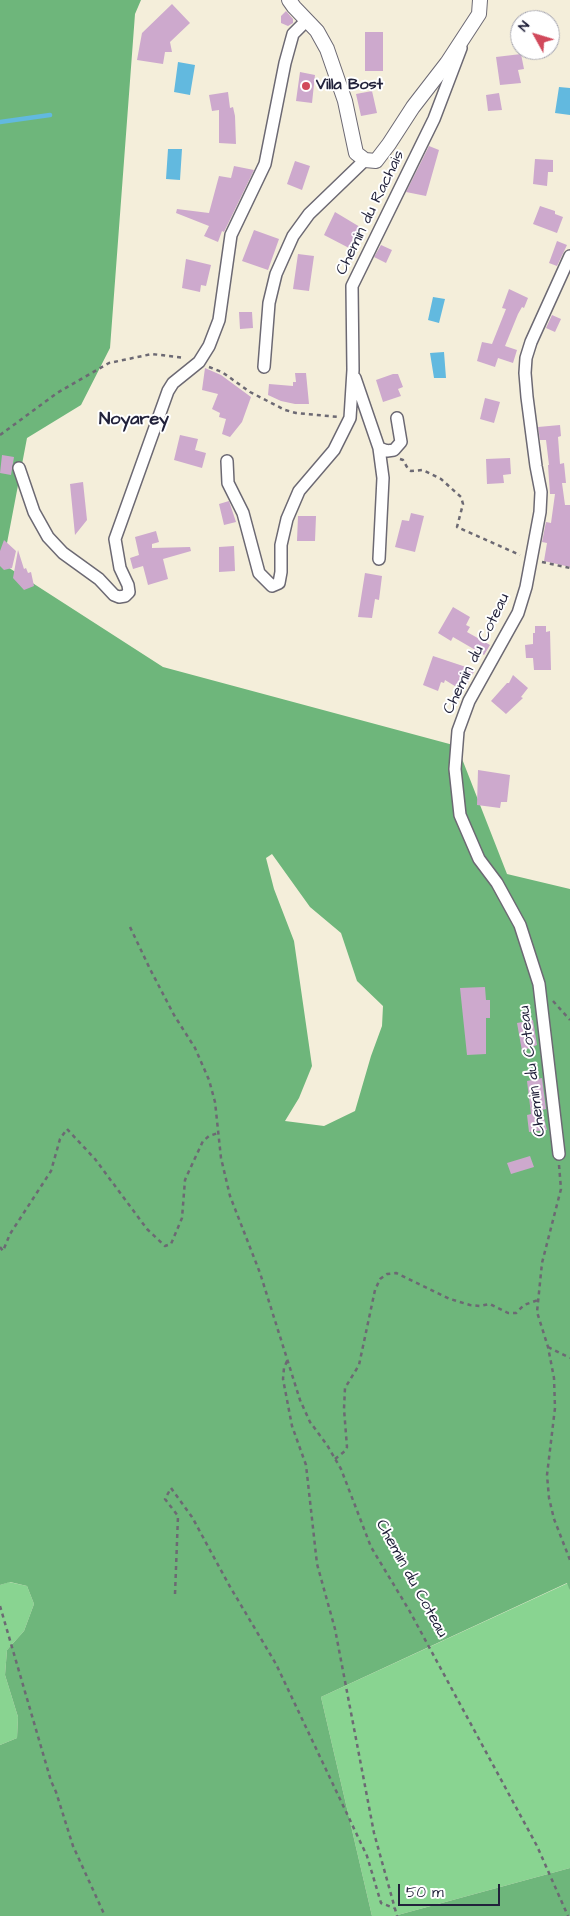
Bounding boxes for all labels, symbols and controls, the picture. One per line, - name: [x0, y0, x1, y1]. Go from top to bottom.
- north arrow: [510, 10, 560, 60]
- text: N: [514, 16, 535, 36]
- place label: Villa Bost: [316, 76, 383, 96]
- marker: Villa Bost: [300, 80, 312, 92]
- street label: Chemin du Rachais: [333, 148, 409, 278]
- district label: Noyarey: [99, 409, 169, 431]
- street label: Chemin du Coteau: [440, 591, 514, 717]
- street label: Chemin du Coteau: [515, 1005, 551, 1137]
- street label: Chemin du Coteau: [371, 1517, 451, 1641]
- scale bar: [400, 1874, 502, 1906]
- text: 50 m: [406, 1882, 444, 1903]

